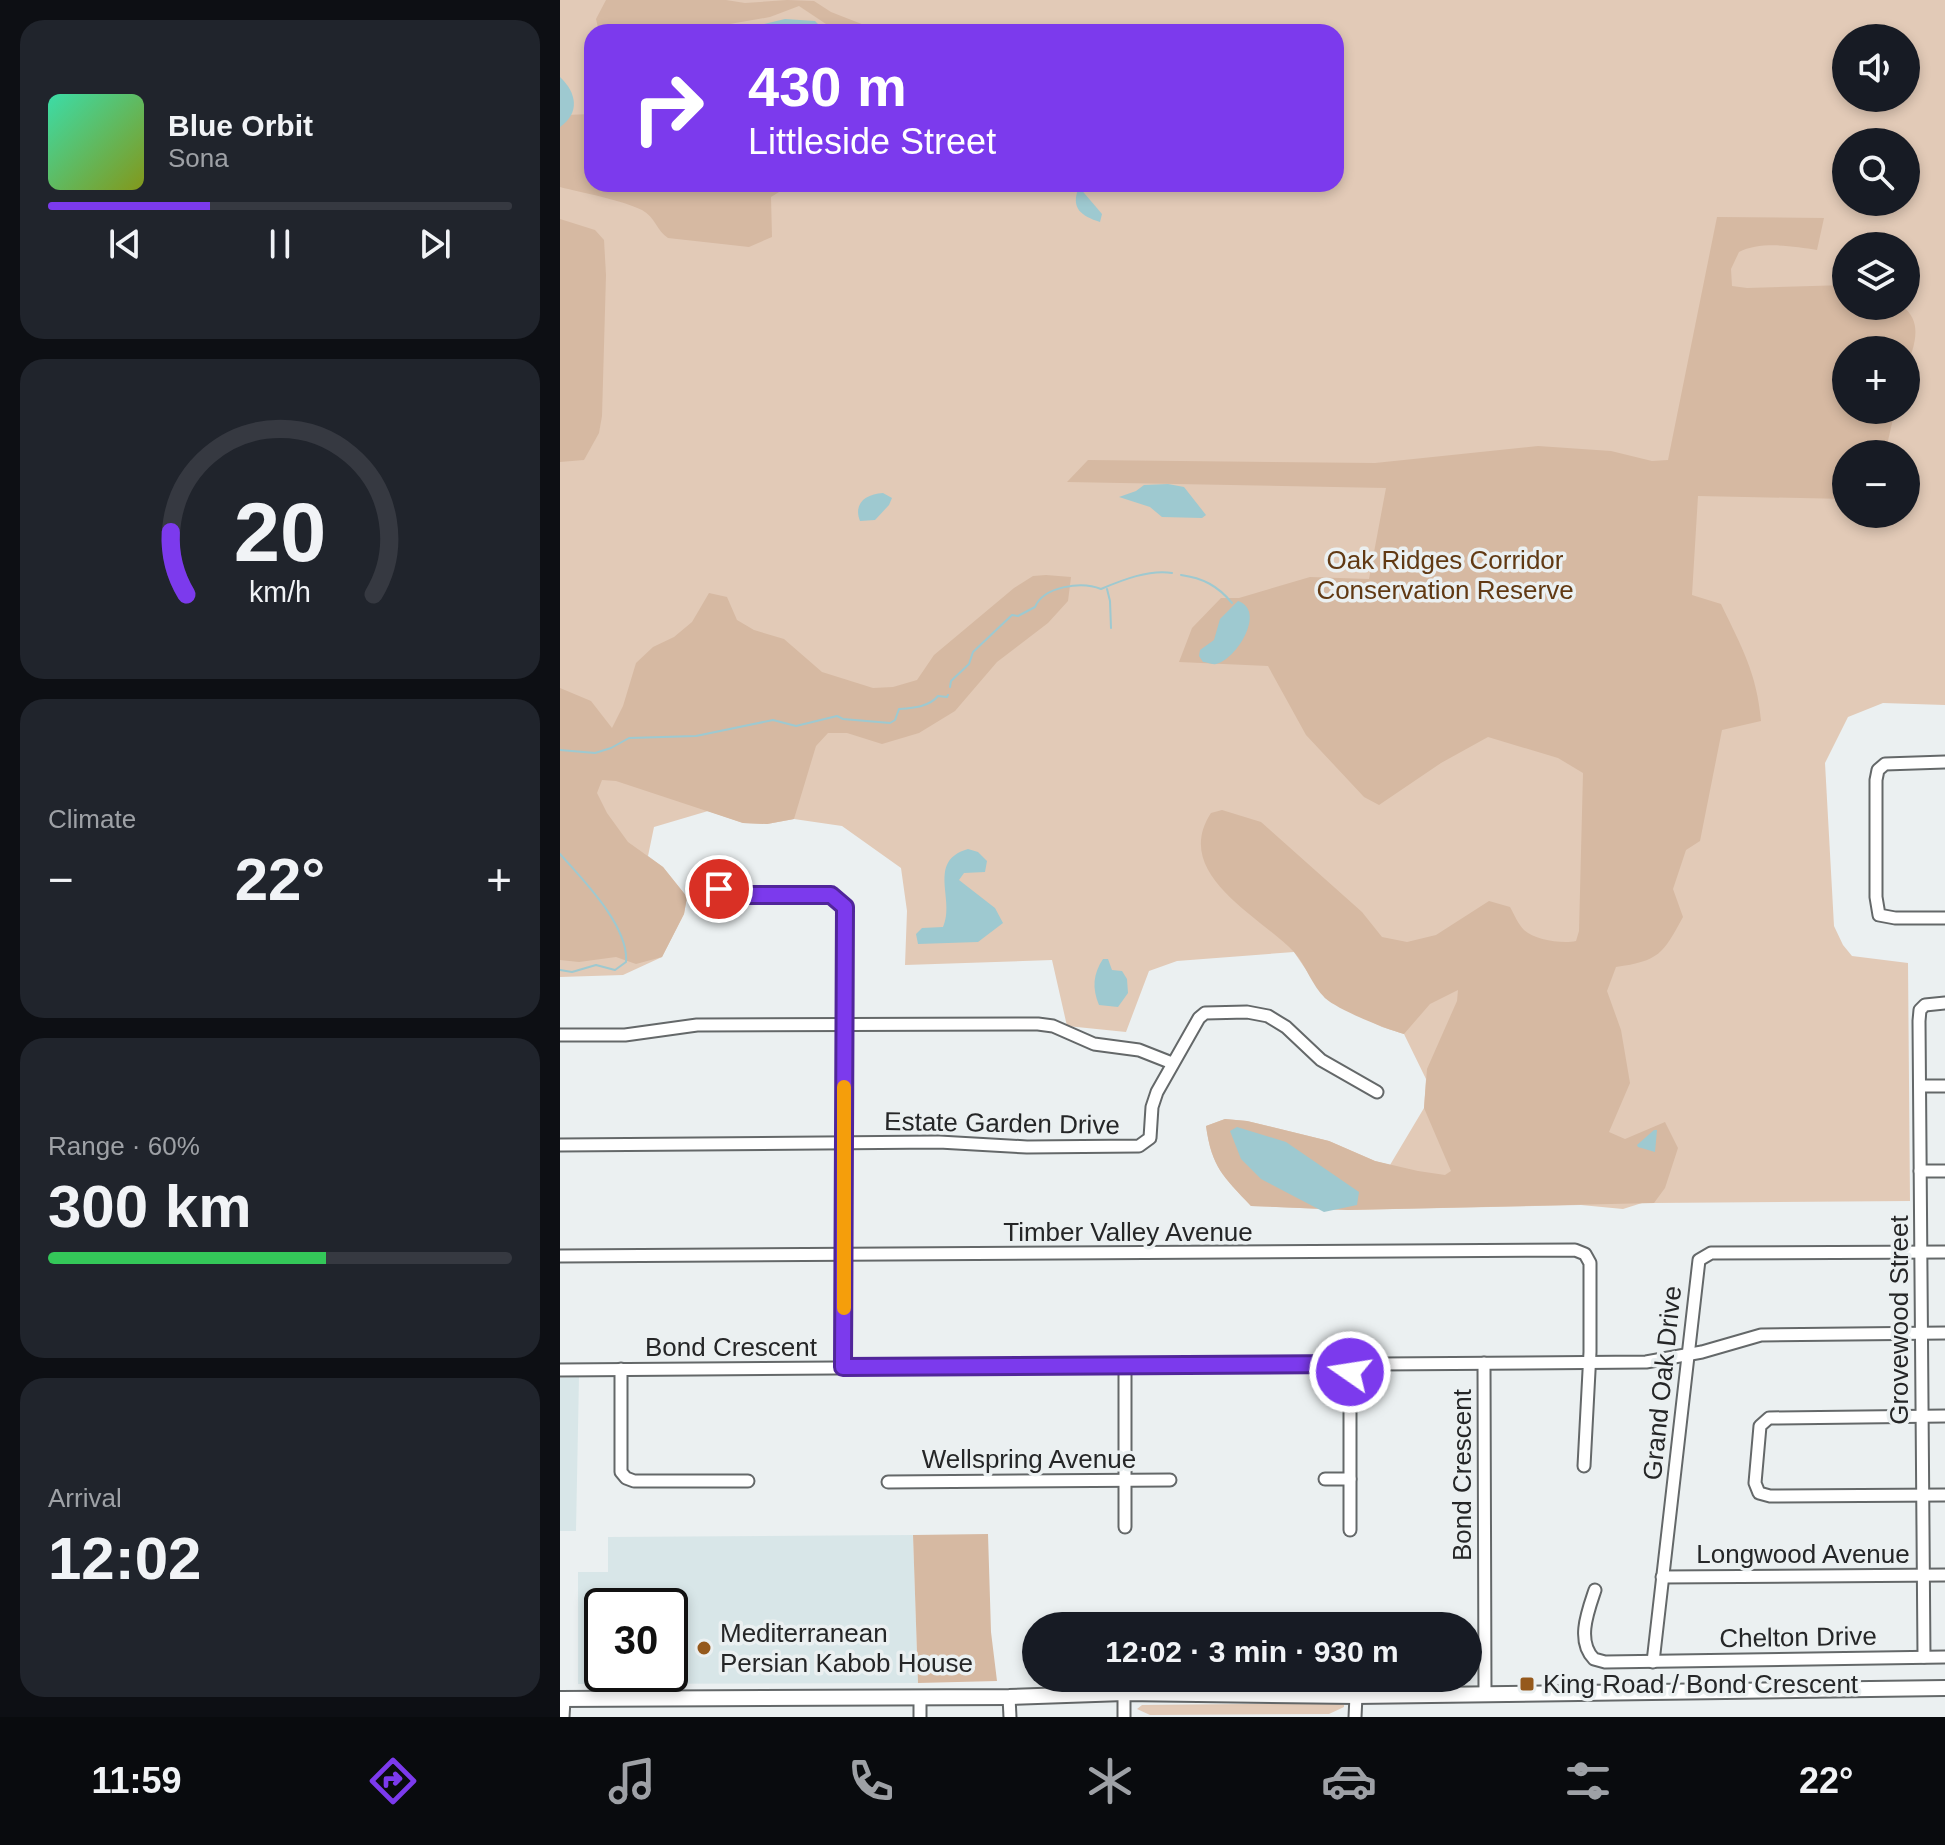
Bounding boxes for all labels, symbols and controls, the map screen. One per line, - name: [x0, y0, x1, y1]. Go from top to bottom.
- map controls: [1832, 24, 1920, 528]
- button: sound: [1832, 24, 1920, 112]
- text: 430 m: [748, 55, 907, 118]
- icon: right: [616, 56, 720, 160]
- text: Blue Orbit: [168, 109, 313, 142]
- text: Littleside Street: [748, 121, 996, 162]
- button: search: [1832, 128, 1920, 216]
- text: Sona: [168, 143, 229, 173]
- icon: previous: [103, 222, 147, 266]
- icon: pause: [258, 222, 302, 266]
- icon: next: [413, 222, 457, 266]
- button: layers: [1832, 232, 1920, 320]
- button: +: [1832, 336, 1920, 424]
- button: −: [1832, 440, 1920, 528]
- text: 20: [234, 486, 326, 579]
- park label: Oak Ridges Corridor Conservation Reserve: [1316, 545, 1574, 605]
- text: km/h: [249, 576, 311, 608]
- text: Climate: [48, 804, 136, 834]
- text: 22°: [235, 846, 325, 913]
- text: −: [48, 855, 74, 904]
- text: +: [486, 855, 512, 904]
- pin: [685, 855, 753, 923]
- icon: arrive: [697, 867, 741, 911]
- street label: Estate Garden Drive: [884, 1106, 1120, 1140]
- text: Range · 60%: [48, 1131, 200, 1161]
- text: 300 km: [48, 1173, 252, 1240]
- street label: Grovewood Street: [1884, 1214, 1914, 1425]
- street label: Timber Valley Avenue: [1003, 1217, 1253, 1247]
- street label: Grand Oak Drive: [1637, 1284, 1687, 1482]
- position arrow: [1308, 1330, 1392, 1414]
- street label: Bond Crescent: [645, 1332, 818, 1362]
- street label: Bond Crescent: [1447, 1388, 1477, 1561]
- street label: Wellspring Avenue: [922, 1444, 1136, 1474]
- text: Arrival: [48, 1483, 122, 1513]
- text: 12:02: [48, 1525, 201, 1592]
- street label: Longwood Avenue: [1696, 1539, 1910, 1569]
- speed limit sign: 30: [584, 1588, 688, 1692]
- place label: Mediterranean Persian Kabob House: [720, 1618, 973, 1678]
- street label: Chelton Drive: [1719, 1621, 1877, 1653]
- text: 12:02 · 3 min · 930 m: [1105, 1635, 1399, 1668]
- marker: Mediterranean Persian Kabob House: [695, 1639, 713, 1657]
- place label: King Road / Bond Crescent: [1543, 1669, 1859, 1699]
- marker: King Road / Bond Crescent: [1518, 1675, 1536, 1693]
- icon: directions: [365, 1753, 421, 1809]
- icon: music: [604, 1753, 660, 1809]
- icon: phone: [843, 1753, 899, 1809]
- icon: climate: [1082, 1753, 1138, 1809]
- icon: car: [1321, 1753, 1377, 1809]
- icon: filters: [1560, 1753, 1616, 1809]
- text: 11:59: [92, 1760, 182, 1801]
- text: 22°: [1799, 1760, 1853, 1801]

